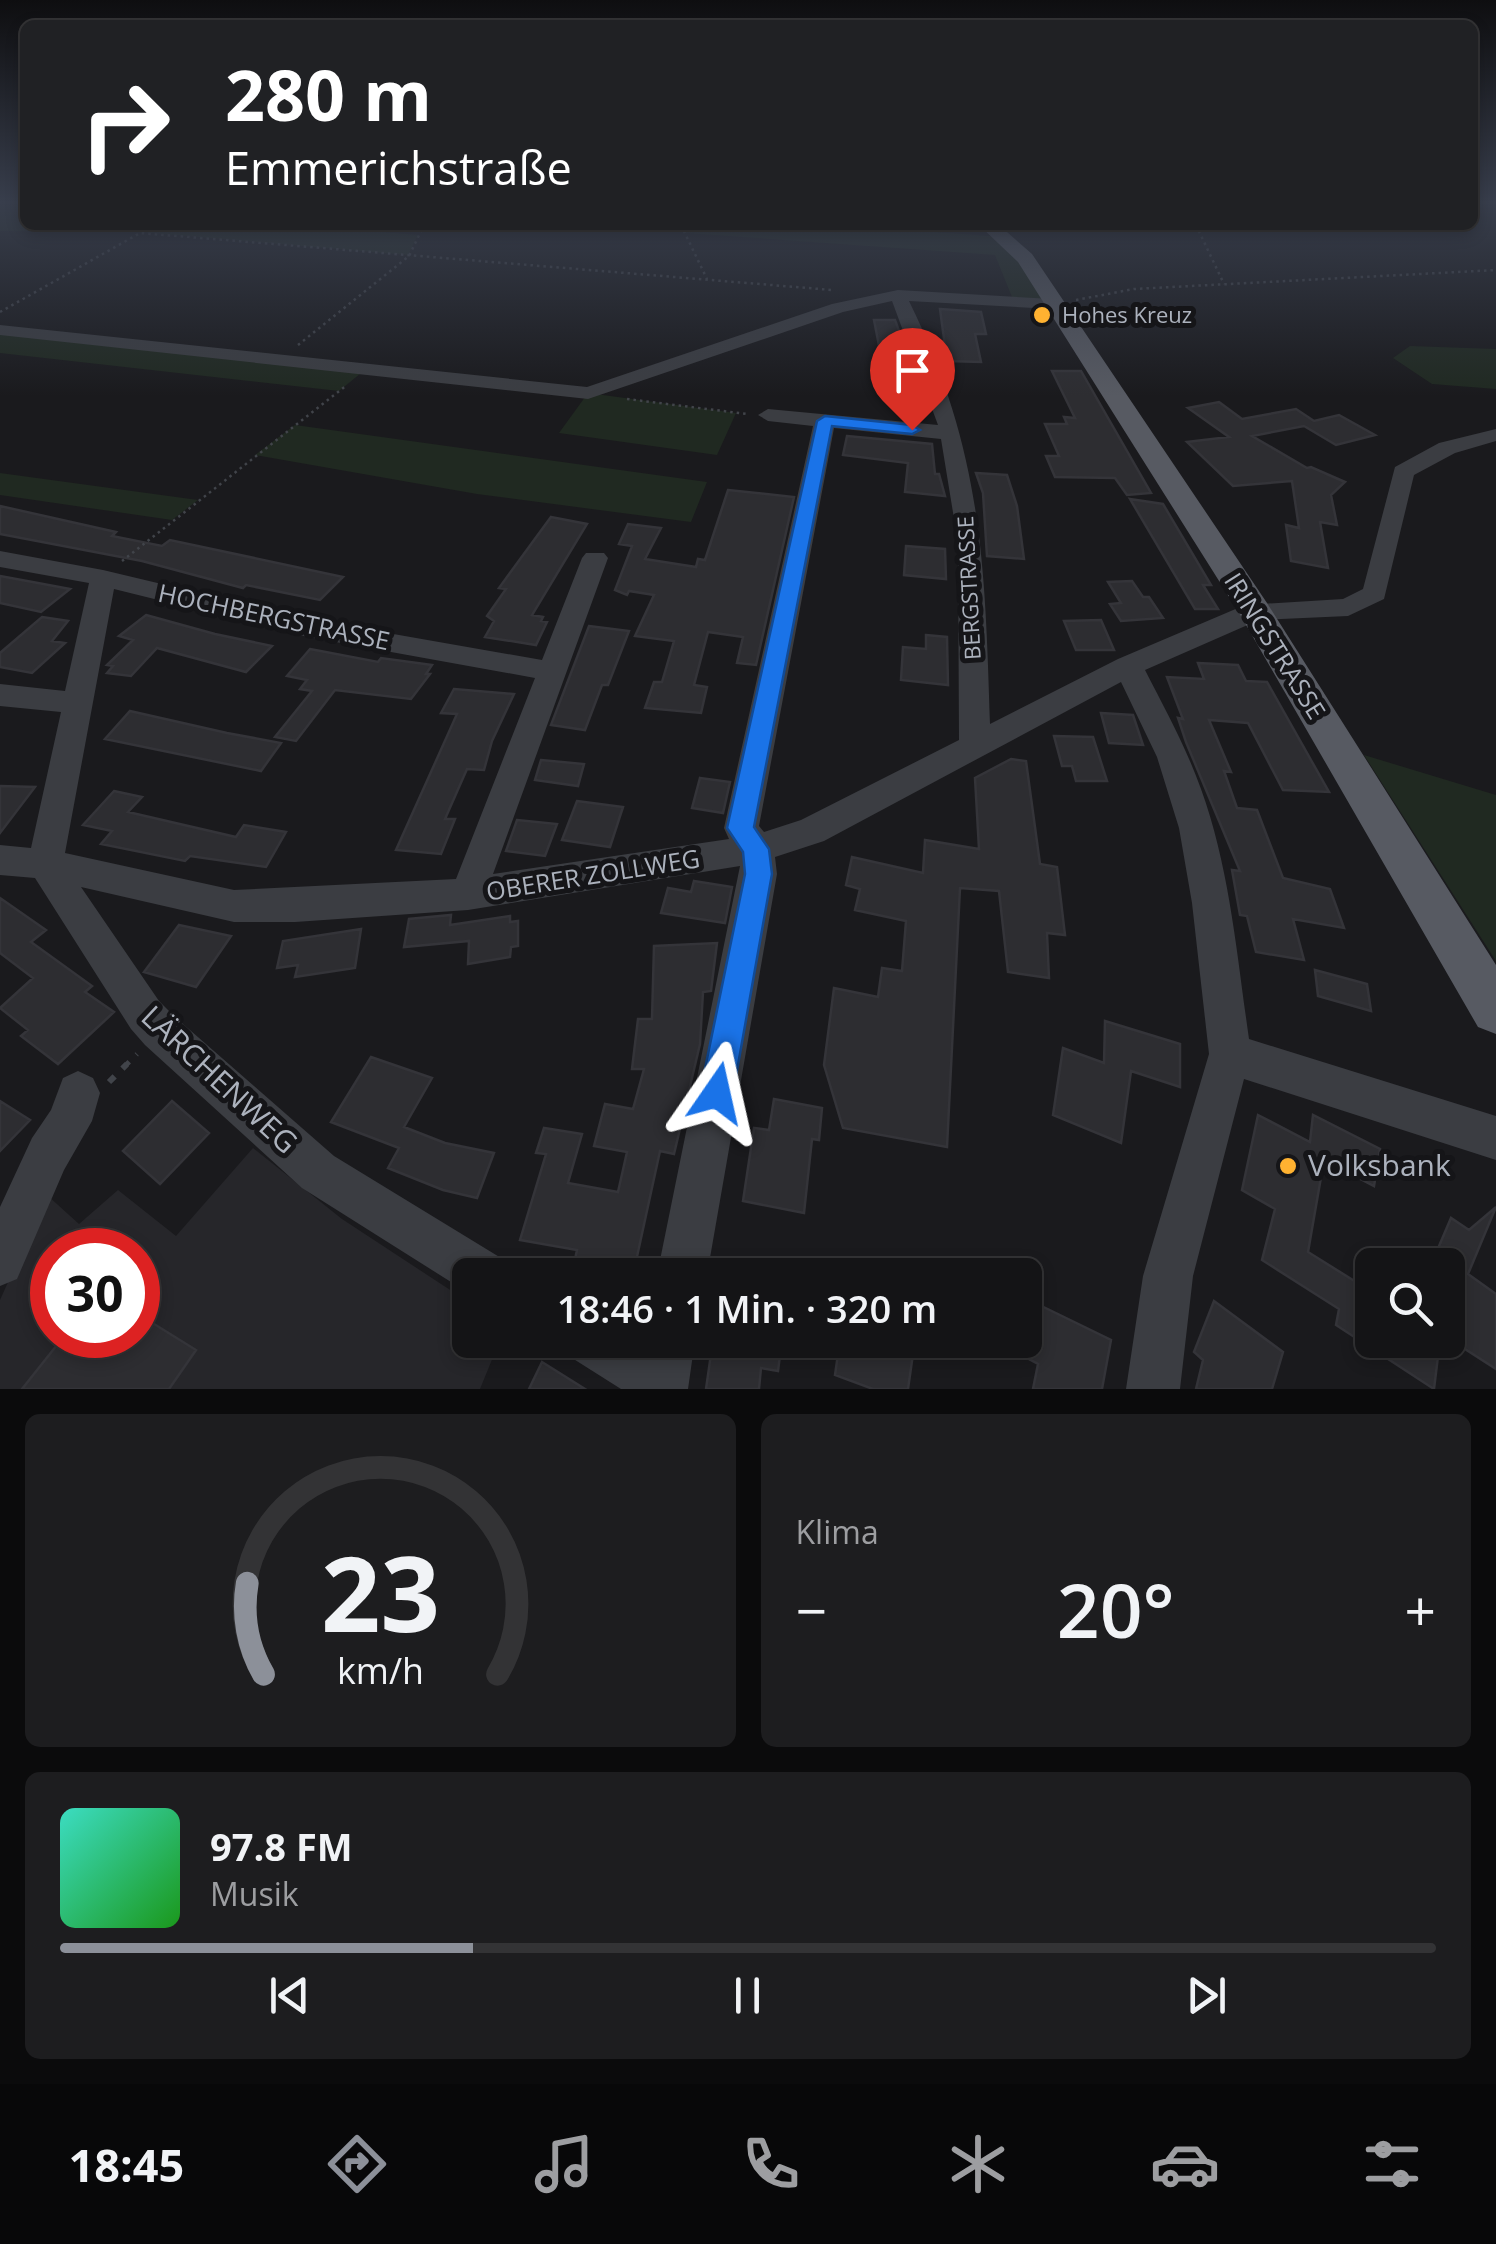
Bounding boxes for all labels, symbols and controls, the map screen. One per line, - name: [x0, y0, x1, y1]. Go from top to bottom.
- text: 280 m: [225, 46, 432, 142]
- icon: right: [60, 60, 190, 190]
- text: Emmerichstraße: [225, 137, 572, 198]
- place label: Hohes Kreuz: [1062, 299, 1192, 329]
- marker: Hohes Kreuz: [1031, 304, 1053, 326]
- pin: [870, 328, 955, 431]
- icon: arrive: [885, 343, 940, 398]
- street label: BERGSTRASSE: [949, 515, 987, 661]
- street label: IRINGSTRASSE: [1217, 566, 1334, 725]
- street label: HOCHBERGSTRASSE: [155, 575, 393, 657]
- street label: OBERER ZOLLWEG: [484, 840, 702, 908]
- street label: LÄRCHENWEG: [133, 996, 307, 1162]
- position arrow: [665, 1041, 769, 1145]
- place label: Volksbank: [1308, 1144, 1451, 1185]
- marker: Volksbank: [1277, 1155, 1299, 1177]
- speed limit sign: 30: [30, 1228, 160, 1358]
- map controls: [1355, 1248, 1465, 1358]
- button: search: [1355, 1248, 1465, 1358]
- text: 18:46 · 1 Min. · 320 m: [557, 1282, 937, 1334]
- text: Klima: [796, 1510, 879, 1553]
- text: 23: [321, 1521, 440, 1662]
- text: 20°: [1057, 1558, 1175, 1660]
- text: −: [796, 1572, 827, 1647]
- text: +: [1405, 1572, 1436, 1647]
- text: km/h: [337, 1646, 424, 1694]
- text: 97.8 FM: [210, 1820, 353, 1872]
- text: Musik: [210, 1872, 299, 1915]
- icon: previous: [262, 1968, 317, 2023]
- icon: pause: [720, 1968, 775, 2023]
- icon: next: [1179, 1968, 1234, 2023]
- icon: directions: [322, 2129, 392, 2199]
- icon: music: [529, 2129, 599, 2199]
- icon: phone: [736, 2129, 806, 2199]
- icon: climate: [943, 2129, 1013, 2199]
- icon: car: [1150, 2129, 1220, 2199]
- icon: filters: [1357, 2129, 1427, 2199]
- text: 18:45: [69, 2134, 184, 2195]

